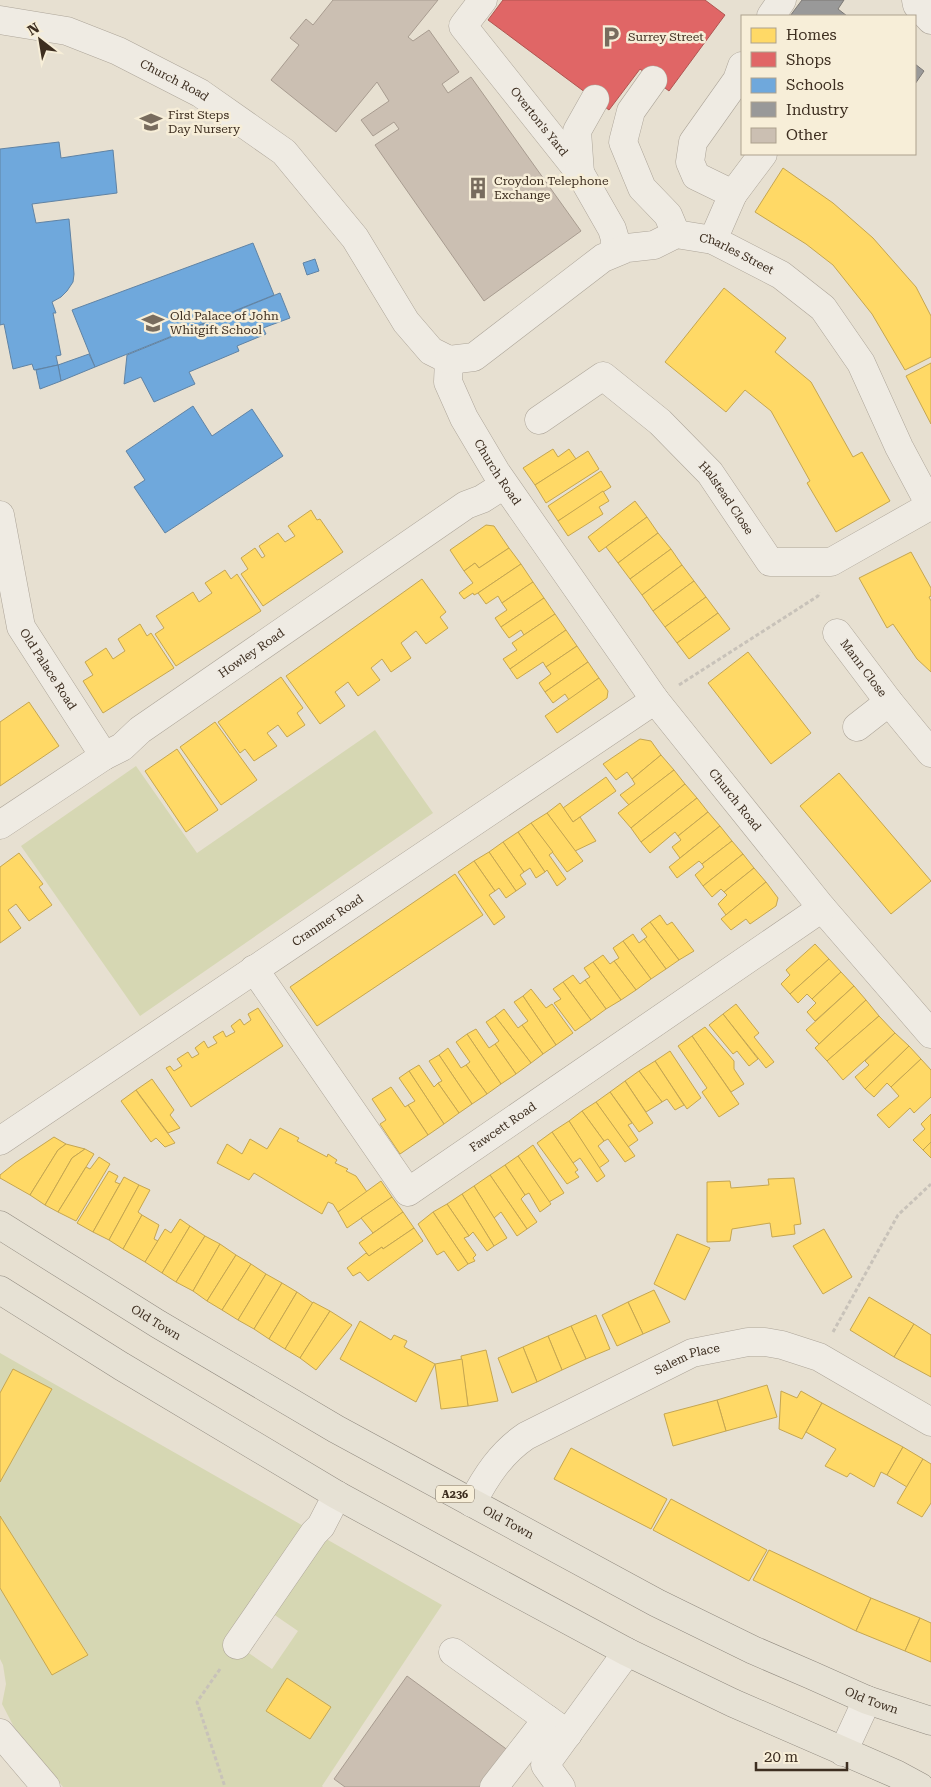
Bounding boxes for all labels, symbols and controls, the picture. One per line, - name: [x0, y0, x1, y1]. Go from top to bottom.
- north arrow: [15, 15, 65, 65]
- legend: [741, 15, 916, 155]
- text: N: [25, 19, 42, 38]
- parking icon: Surrey Street: [598, 24, 624, 50]
- text: Homes: [786, 26, 837, 44]
- place label: Surrey Street: [628, 30, 704, 44]
- text: Shops: [786, 51, 831, 69]
- street label: Church Road: [138, 56, 212, 104]
- text: Schools: [786, 76, 844, 94]
- street label: Overton's Yard: [507, 84, 571, 159]
- text: Industry: [786, 101, 848, 119]
- place label: First Steps Day Nursery: [168, 108, 241, 136]
- school or university icon: First Steps Day Nursery: [138, 109, 164, 135]
- text: Other: [786, 126, 828, 144]
- place label: Croydon Telephone Exchange: [494, 174, 609, 202]
- building icon: Croydon Telephone Exchange: [465, 175, 491, 201]
- street label: Charles Street: [698, 231, 777, 277]
- place label: Old Palace of John Whitgift School: [170, 309, 279, 337]
- school or university icon: Old Palace of John Whitgift School: [140, 310, 166, 336]
- street label: Church Road: [471, 437, 524, 508]
- street label: Halstead Close: [696, 459, 757, 537]
- street label: Howley Road: [216, 625, 287, 681]
- street label: Old Palace Road: [17, 626, 80, 713]
- street label: Mann Close: [837, 637, 890, 700]
- street label: Church Road: [706, 766, 764, 834]
- street label: Cranmer Road: [289, 891, 366, 949]
- street label: Fawcett Road: [467, 1099, 539, 1155]
- street label: Old Town: [128, 1302, 184, 1343]
- street label: Salem Place: [652, 1341, 721, 1378]
- road number: A236: [436, 1486, 474, 1502]
- street label: Old Town: [480, 1503, 536, 1542]
- street label: Old Town: [843, 1684, 900, 1717]
- scale bar: [756, 1740, 847, 1772]
- text: 20 m: [764, 1748, 799, 1766]

